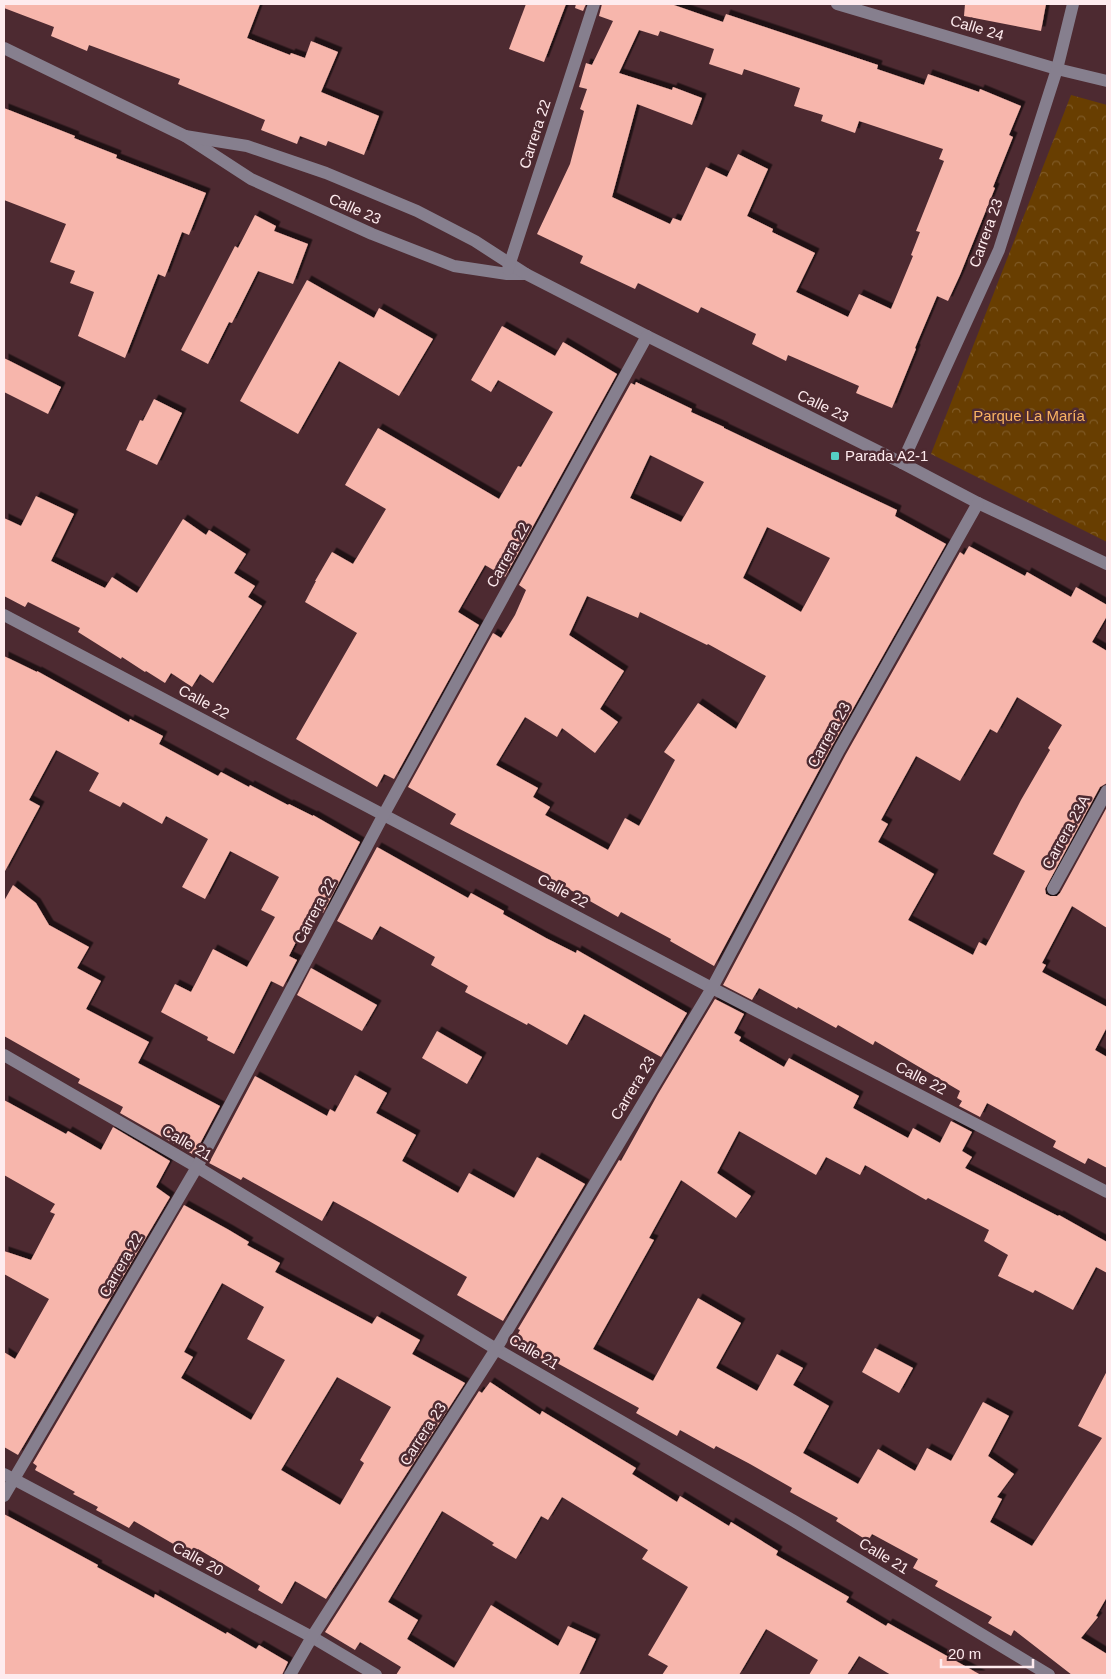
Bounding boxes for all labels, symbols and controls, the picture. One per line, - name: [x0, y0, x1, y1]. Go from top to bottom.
- street label: Calle 24: [948, 11, 1006, 44]
- street label: Carrera 22: [515, 97, 554, 171]
- street label: Calle 23: [327, 190, 384, 228]
- street label: Carrera 23: [965, 196, 1006, 269]
- street label: Calle 23: [795, 386, 852, 425]
- park label: Parque La María: [973, 407, 1086, 424]
- place label: Parada A2-1: [845, 447, 928, 464]
- marker: Parada A2-1: [829, 450, 841, 462]
- street label: Carrera 22: [483, 519, 532, 590]
- street label: Calle 22: [176, 681, 233, 722]
- street label: Carrera 23: [804, 699, 853, 770]
- street label: Carrera 23A: [1038, 792, 1093, 872]
- street label: Calle 22: [535, 870, 592, 911]
- street label: Carrera 22: [290, 875, 339, 946]
- street label: Carrera 23: [607, 1053, 658, 1123]
- street label: Calle 22: [893, 1057, 950, 1098]
- street label: Calle 21: [159, 1121, 215, 1164]
- street label: Carrera 22: [95, 1229, 146, 1300]
- street label: Calle 21: [506, 1330, 562, 1373]
- street label: Carrera 23: [396, 1399, 449, 1468]
- street label: Calle 21: [856, 1534, 912, 1577]
- street label: Calle 20: [170, 1538, 227, 1579]
- scale bar: [941, 1636, 1034, 1668]
- text: 20 m: [948, 1645, 981, 1662]

